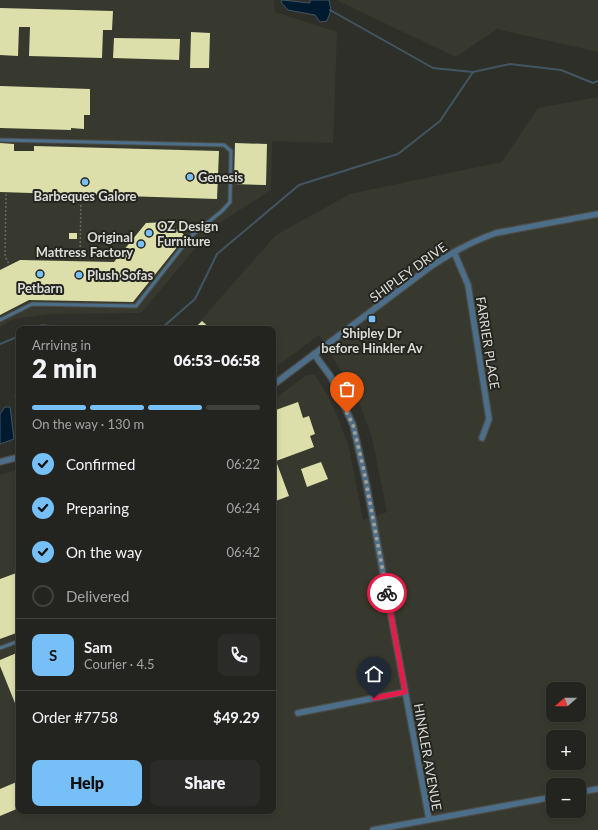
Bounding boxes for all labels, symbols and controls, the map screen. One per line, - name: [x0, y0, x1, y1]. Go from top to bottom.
- place label: Genesis: [198, 169, 244, 185]
- marker: Genesis: [185, 172, 195, 182]
- marker: Barbeques Galore: [80, 177, 90, 187]
- place label: Barbeques Galore: [33, 188, 137, 204]
- place label: OZ Design Furniture: [157, 218, 218, 249]
- marker: OZ Design Furniture: [144, 228, 154, 238]
- place label: Original Mattress Factory: [36, 229, 133, 260]
- marker: Original Mattress Factory: [136, 239, 146, 249]
- street label: SHIPLEY DRIVE: [366, 239, 450, 305]
- place label: Plush Sofas: [87, 267, 153, 283]
- marker: Petbarn: [35, 269, 45, 279]
- marker: Plush Sofas: [74, 270, 84, 280]
- place label: Petbarn: [17, 280, 63, 296]
- street label: FARRIER PLACE: [473, 296, 503, 390]
- marker: Shipley Dr before Hinkler Av: [367, 314, 377, 324]
- place label: Shipley Dr before Hinkler Av: [321, 325, 423, 356]
- text: Arriving in: [32, 337, 91, 353]
- text: 06:53–06:58: [174, 351, 260, 369]
- text: 2 min: [32, 352, 97, 384]
- pin: [330, 372, 364, 413]
- icon: bag: [336, 378, 358, 400]
- text: On the way · 130 m: [32, 416, 144, 432]
- icon: check: [32, 453, 54, 475]
- text: Confirmed: [66, 455, 135, 473]
- text: 06:22: [227, 456, 260, 472]
- icon: check: [32, 497, 54, 519]
- text: Preparing: [66, 499, 129, 517]
- text: 06:24: [227, 500, 260, 516]
- icon: check: [32, 541, 54, 563]
- text: On the way: [66, 543, 142, 561]
- text: 06:42: [227, 544, 260, 560]
- courier: [367, 573, 407, 613]
- icon: bike: [376, 582, 398, 604]
- text: Delivered: [66, 587, 129, 605]
- button: phone: [218, 634, 260, 676]
- text: Sam: [84, 638, 112, 656]
- text: S: [49, 646, 57, 664]
- text: Courier · 4.5: [84, 656, 155, 672]
- pin: [357, 657, 391, 698]
- icon: home: [363, 663, 385, 685]
- north arrow: [546, 682, 586, 722]
- map controls: [546, 682, 586, 818]
- street label: HINKLER AVENUE: [411, 702, 445, 812]
- text: Order #7758: [32, 708, 118, 726]
- text: $49.29: [213, 708, 260, 726]
- button: +: [546, 730, 586, 770]
- button: Help: [32, 760, 142, 806]
- button: Share: [150, 760, 260, 806]
- button: −: [546, 778, 586, 818]

